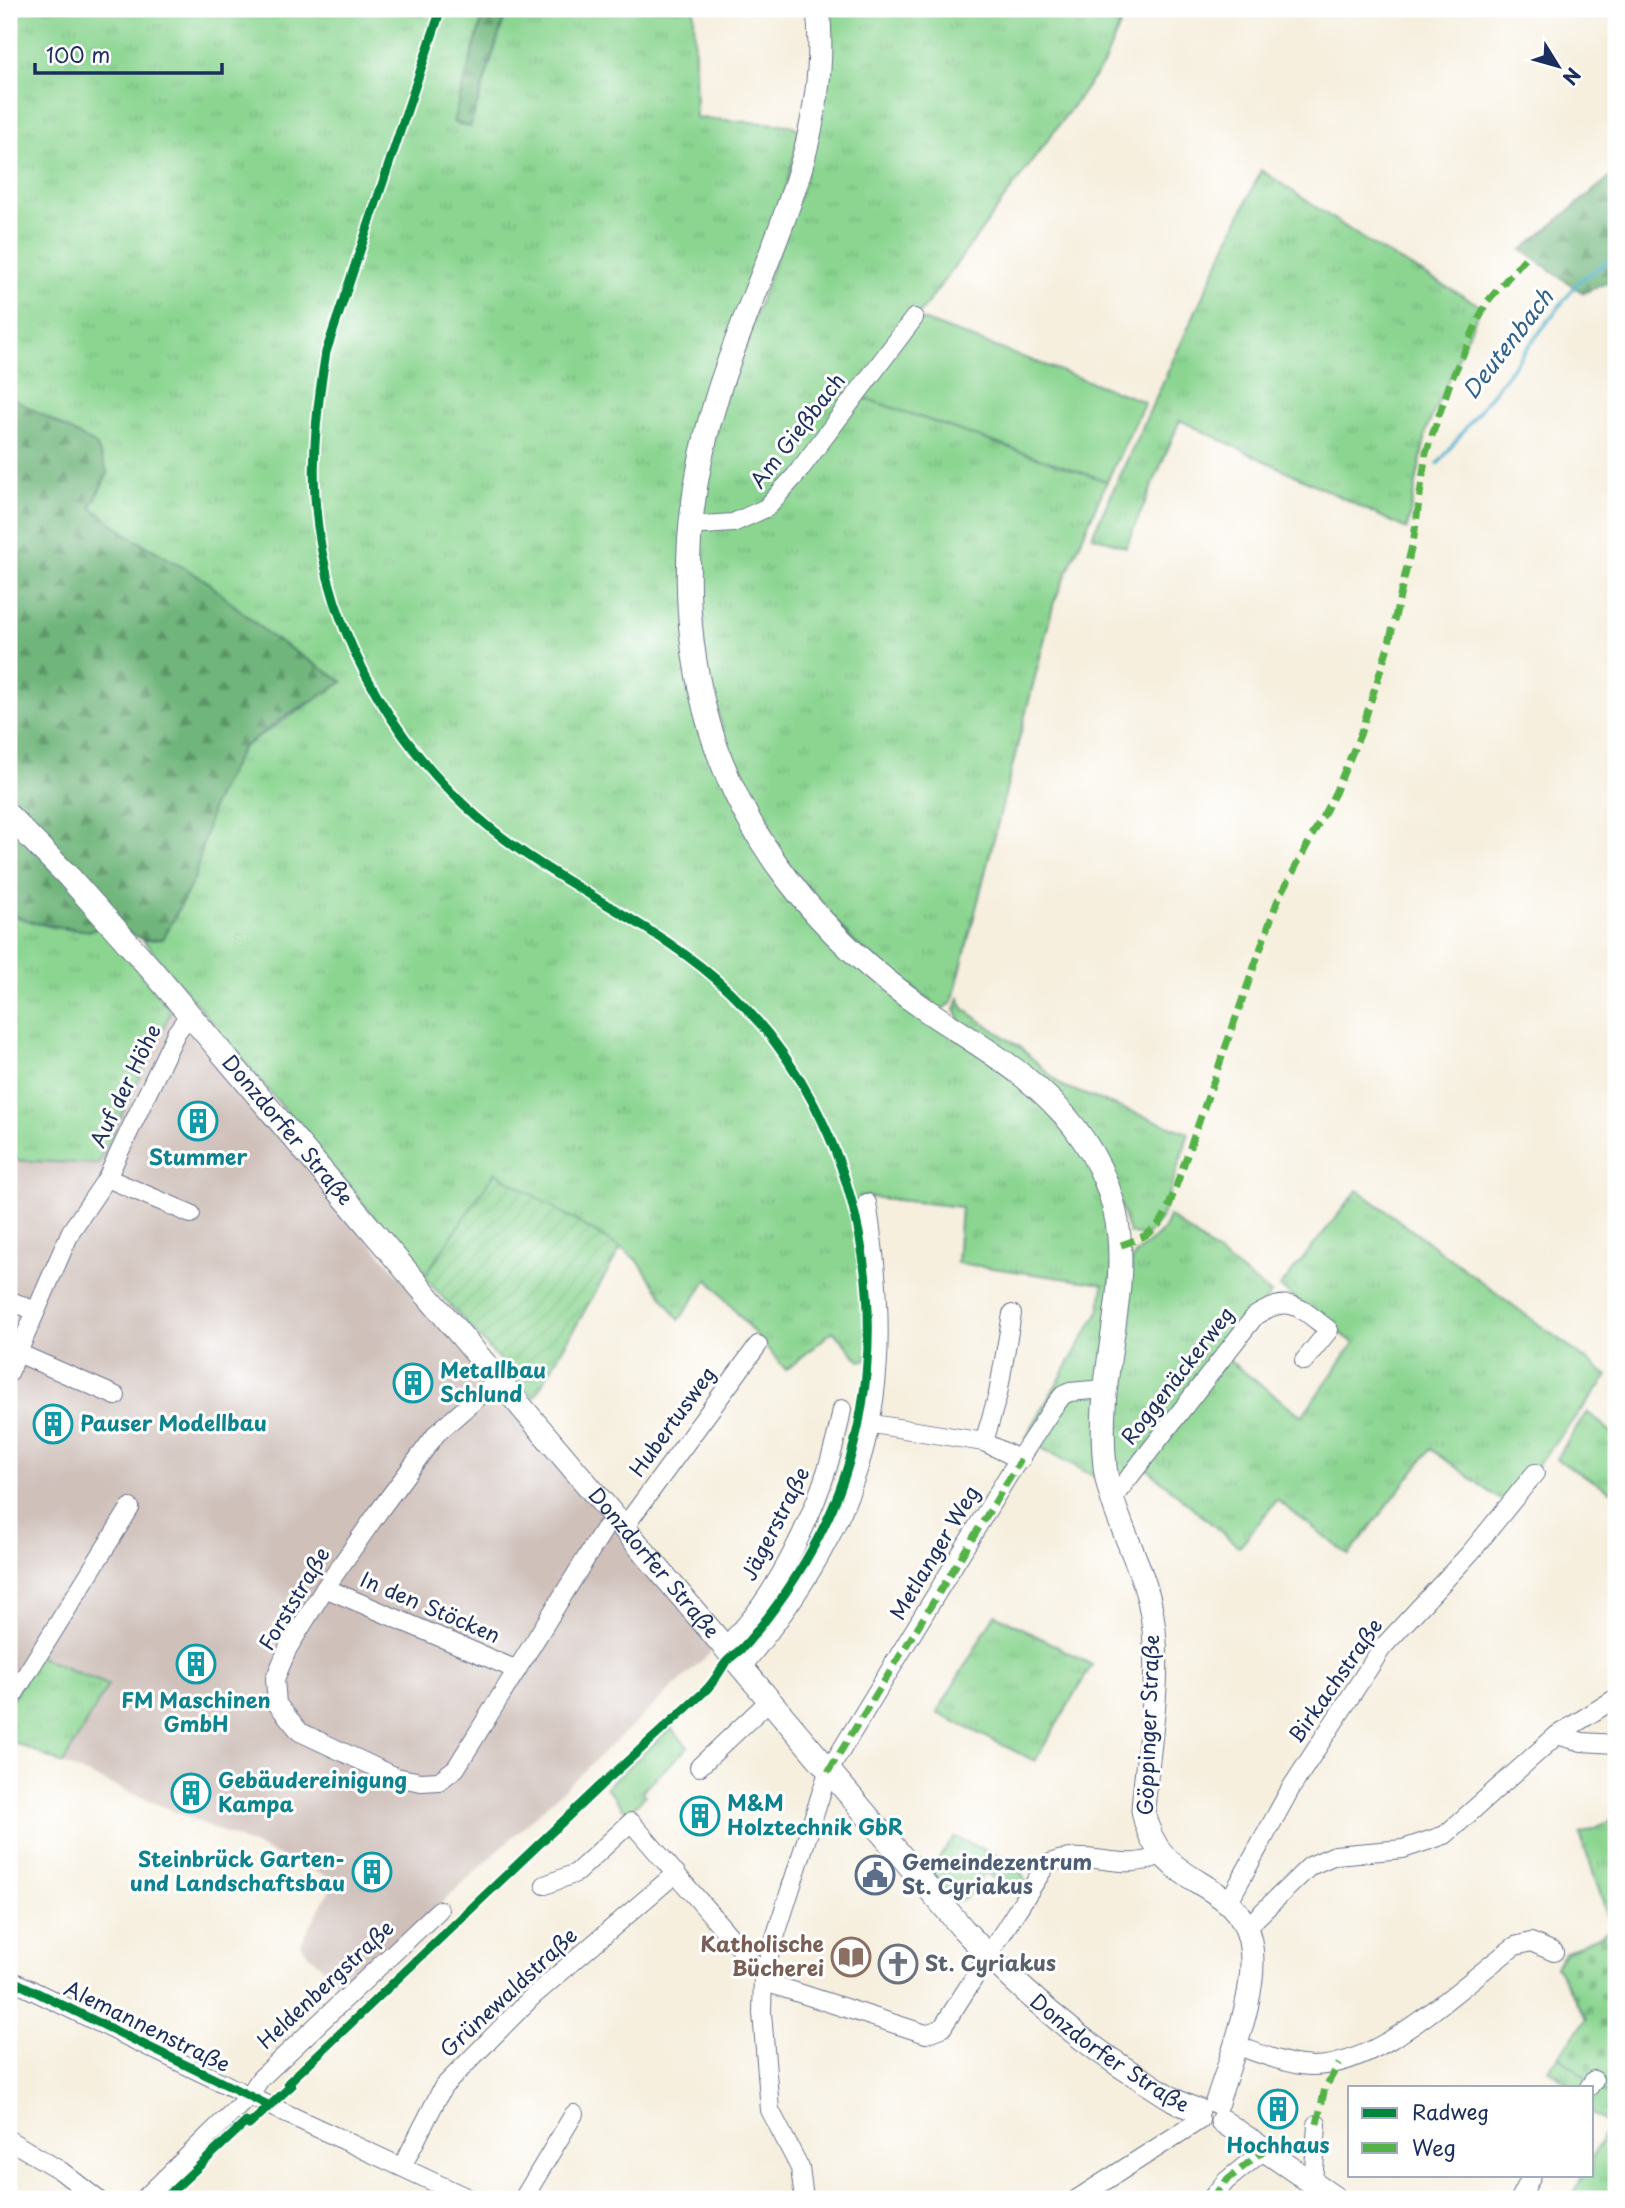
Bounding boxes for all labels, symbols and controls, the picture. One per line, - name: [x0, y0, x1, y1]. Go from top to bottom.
- scale bar: [35, 32, 222, 76]
- north arrow: [1524, 32, 1594, 102]
- text: 100 m: [46, 38, 110, 70]
- text: N: [1557, 62, 1588, 91]
- water label: Deutenbach: [1453, 280, 1561, 405]
- street label: Am Gießbach: [741, 365, 852, 494]
- street label: Auf der Höhe: [81, 1018, 168, 1152]
- street label: Donzdorfer Straße: [216, 1047, 362, 1211]
- building icon: Stummer: [177, 1100, 219, 1142]
- place label: Stummer: [149, 1140, 247, 1172]
- street label: Roggenäckerweg: [1112, 1299, 1241, 1451]
- place label: Metallbau Schlund: [440, 1353, 546, 1409]
- street label: Hubertusweg: [620, 1359, 723, 1483]
- building icon: Metallbau Schlund: [392, 1362, 434, 1404]
- building icon: Pauser Modellbau: [32, 1403, 74, 1445]
- place label: Pauser Modellbau: [80, 1406, 267, 1438]
- street label: Jägerstraße: [732, 1461, 817, 1586]
- street label: Donzdorfer Straße: [582, 1479, 728, 1644]
- street label: Metlanger Weg: [880, 1479, 986, 1625]
- street label: Forststraße: [250, 1540, 337, 1656]
- street label: In den Stöcken: [356, 1562, 506, 1650]
- street label: Birkachstraße: [1279, 1611, 1389, 1749]
- street label: Göppinger Straße: [1128, 1634, 1166, 1816]
- building icon: FM Maschinen GmbH: [175, 1643, 217, 1685]
- place label: FM Maschinen GmbH: [121, 1683, 271, 1739]
- place label: Gebäudereinigung Kampa: [218, 1763, 407, 1819]
- building icon: Gebäudereinigung Kampa: [170, 1772, 212, 1814]
- place label: M&M Holztechnik GbR: [727, 1786, 903, 1842]
- building icon: M&M Holztechnik GbR: [679, 1795, 721, 1837]
- place label: Steinbrück Garten- und Landschaftsbau: [130, 1842, 345, 1898]
- place label: Gemeindezentrum St. Cyriakus: [902, 1845, 1092, 1901]
- building icon: Steinbrück Garten- und Landschaftsbau: [351, 1851, 393, 1893]
- public building icon: Gemeindezentrum St. Cyriakus: [854, 1854, 896, 1896]
- street label: Heldenbergstraße: [249, 1911, 400, 2056]
- street label: Grünewaldstraße: [432, 1919, 584, 2064]
- place label: Katholische Bücherei: [700, 1927, 824, 1983]
- library icon: Katholische Bücherei: [830, 1936, 872, 1978]
- church icon: St. Cyriakus: [877, 1943, 919, 1985]
- place label: St. Cyriakus: [925, 1946, 1056, 1978]
- street label: Alemannenstraße: [59, 1971, 236, 2079]
- street label: Donzdorfer Straße: [1024, 1985, 1195, 2119]
- legend: [1348, 2086, 1594, 2176]
- building icon: Hochhaus: [1257, 2088, 1299, 2130]
- text: Radweg: [1412, 2095, 1489, 2127]
- place label: Hochhaus: [1226, 2128, 1330, 2160]
- text: Weg: [1412, 2131, 1456, 2163]

